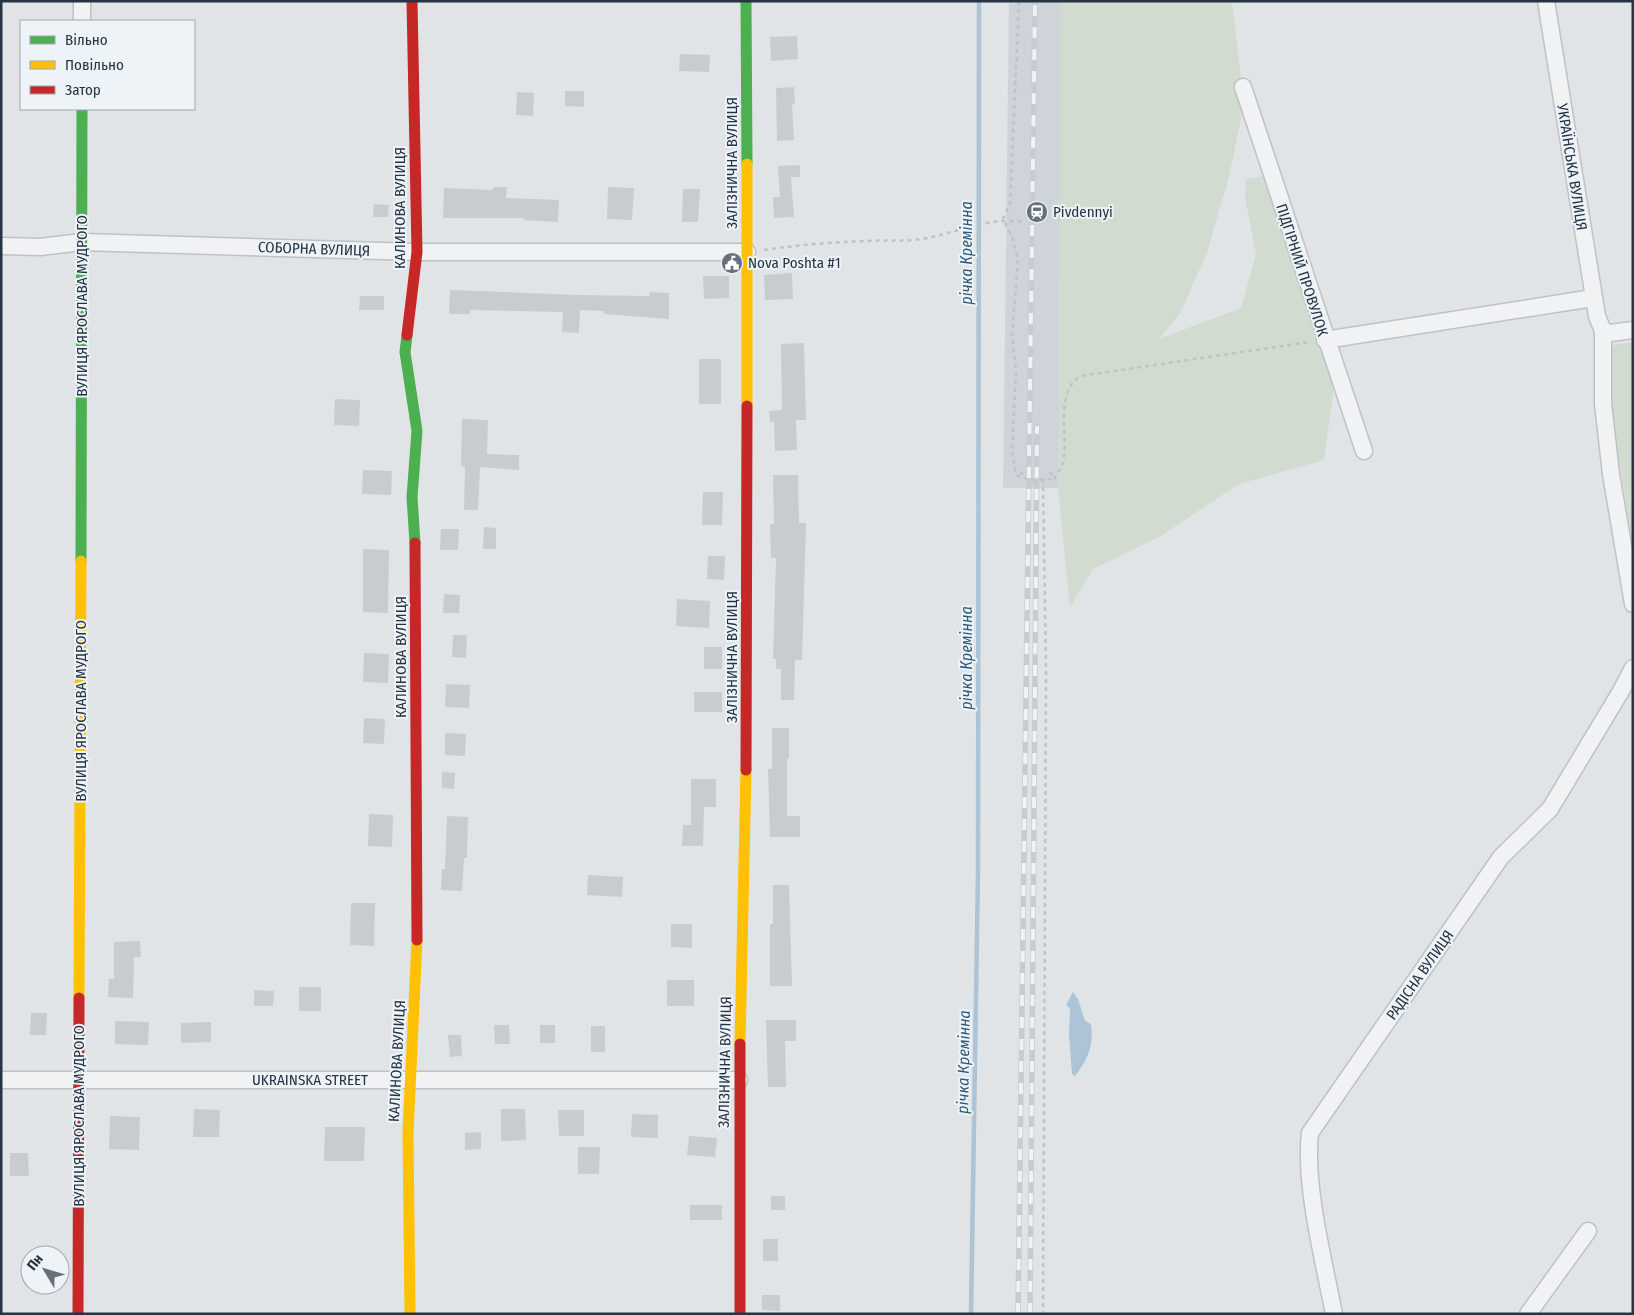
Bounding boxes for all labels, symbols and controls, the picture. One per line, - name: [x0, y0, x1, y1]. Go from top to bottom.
- legend: [20, 20, 195, 110]
- text: Вільно: [65, 31, 108, 49]
- text: Повільно: [65, 56, 124, 74]
- text: Затор: [65, 81, 101, 99]
- street label: ЗАЛІЗНИЧНА ВУЛИЦЯ: [723, 97, 741, 229]
- street label: УКРАЇНСЬКА ВУЛИЦЯ: [1553, 101, 1591, 232]
- street label: КАЛИНОВА ВУЛИЦЯ: [391, 147, 409, 269]
- station icon: Pivdennyi: [1025, 200, 1049, 224]
- water label: річка Кремінна: [957, 201, 976, 305]
- street label: ПІДГІРНИЙ ПРОВУЛОК: [1272, 201, 1332, 339]
- place label: Pivdennyi: [1053, 203, 1113, 221]
- street label: ВУЛИЦЯ ЯРОСЛАВА МУДРОГО: [73, 215, 91, 397]
- street label: СОБОРНА ВУЛИЦЯ: [258, 238, 370, 260]
- public building icon: Nova Poshta #1: [720, 251, 744, 275]
- place label: Nova Poshta #1: [748, 254, 840, 272]
- street label: ЗАЛІЗНИЧНА ВУЛИЦЯ: [723, 591, 741, 723]
- street label: КАЛИНОВА ВУЛИЦЯ: [392, 596, 410, 718]
- water label: річка Кремінна: [957, 606, 976, 710]
- street label: ВУЛИЦЯ ЯРОСЛАВА МУДРОГО: [72, 620, 90, 802]
- street label: РАДІСНА ВУЛИЦЯ: [1382, 927, 1458, 1023]
- street label: ЗАЛІЗНИЧНА ВУЛИЦЯ: [715, 996, 735, 1128]
- street label: КАЛИНОВА ВУЛИЦЯ: [385, 1000, 409, 1122]
- water label: річка Кремінна: [953, 1010, 974, 1114]
- street label: ВУЛИЦЯ ЯРОСЛАВА МУДРОГО: [70, 1025, 88, 1207]
- street label: UKRAINSKA STREET: [252, 1071, 368, 1089]
- north arrow: [20, 1245, 70, 1295]
- text: Пн: [24, 1251, 47, 1274]

